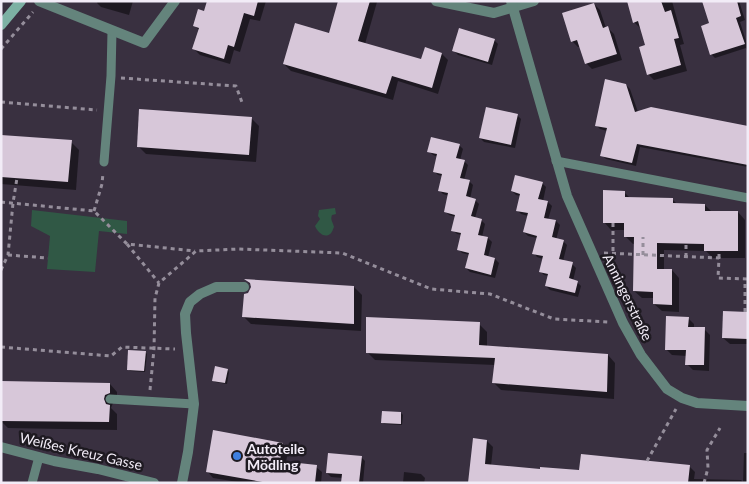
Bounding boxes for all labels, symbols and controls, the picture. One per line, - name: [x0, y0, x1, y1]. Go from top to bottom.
- street label: Anningerstraße: [600, 251, 656, 343]
- street label: Weißes Kreuz Gasse: [18, 429, 144, 473]
- place label: Autoteile Mödling: [246, 440, 305, 473]
- marker: Autoteile Mödling: [231, 450, 243, 462]

